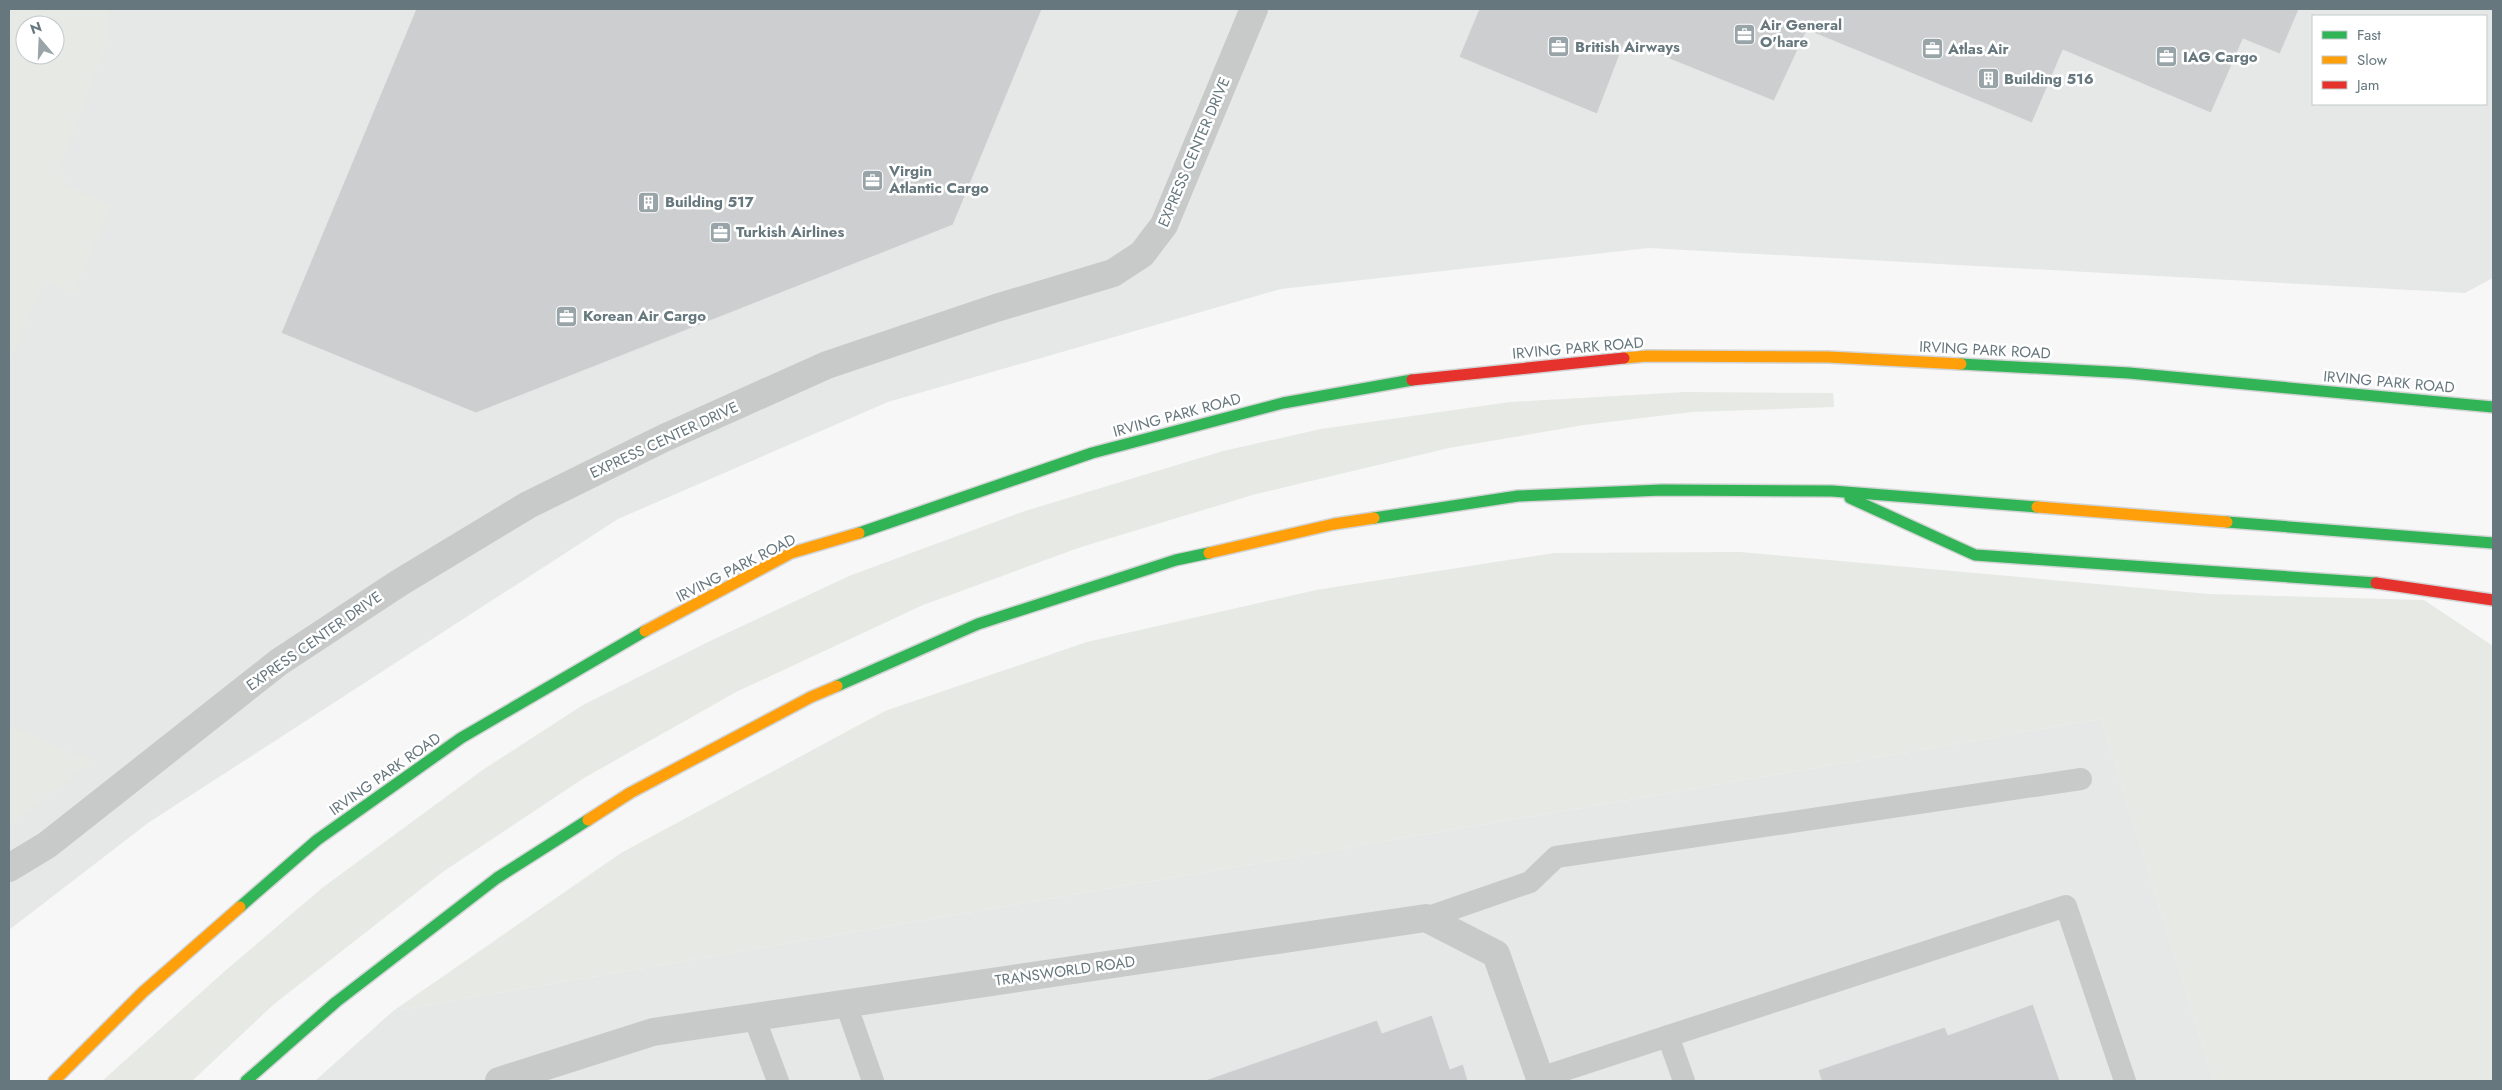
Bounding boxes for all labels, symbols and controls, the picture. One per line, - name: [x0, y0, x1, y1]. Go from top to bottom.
- place label: Air General O'hare: [1759, 14, 1842, 53]
- north arrow: [15, 15, 65, 65]
- legend: [2312, 15, 2487, 105]
- text: N: [27, 16, 44, 39]
- office icon: Air General O'hare: [1732, 22, 1756, 46]
- text: Fast: [2357, 24, 2381, 46]
- office icon: British Airways: [1547, 35, 1571, 59]
- place label: British Airways: [1575, 36, 1680, 58]
- office icon: Atlas Air: [1920, 37, 1944, 61]
- place label: Atlas Air: [1947, 38, 2009, 60]
- office icon: IAG Cargo: [2155, 45, 2179, 69]
- place label: IAG Cargo: [2183, 46, 2258, 68]
- text: Slow: [2357, 49, 2388, 71]
- building icon: Building 516: [1976, 67, 2000, 91]
- place label: Building 516: [2004, 68, 2094, 90]
- street label: EXPRESS CENTER DRIVE: [1152, 74, 1236, 230]
- text: Jam: [2355, 74, 2380, 96]
- place label: Virgin Atlantic Cargo: [888, 160, 989, 199]
- office icon: Virgin Atlantic Cargo: [861, 168, 885, 192]
- building icon: Building 517: [637, 190, 661, 214]
- place label: Building 517: [665, 191, 755, 213]
- office icon: Turkish Airlines: [708, 220, 732, 244]
- place label: Turkish Airlines: [736, 221, 844, 243]
- office icon: Korean Air Cargo: [555, 304, 579, 328]
- place label: Korean Air Cargo: [583, 305, 706, 327]
- street label: IRVING PARK ROAD: [1511, 331, 1645, 365]
- street label: IRVING PARK ROAD: [1919, 336, 2051, 364]
- street label: IRVING PARK ROAD: [2322, 365, 2456, 399]
- street label: IRVING PARK ROAD: [1111, 387, 1243, 443]
- street label: EXPRESS CENTER DRIVE: [586, 396, 742, 484]
- street label: IRVING PARK ROAD: [672, 528, 800, 608]
- street label: EXPRESS CENTER DRIVE: [242, 586, 386, 696]
- street label: IRVING PARK ROAD: [325, 727, 445, 821]
- street label: TRANSWORLD ROAD: [993, 950, 1137, 992]

